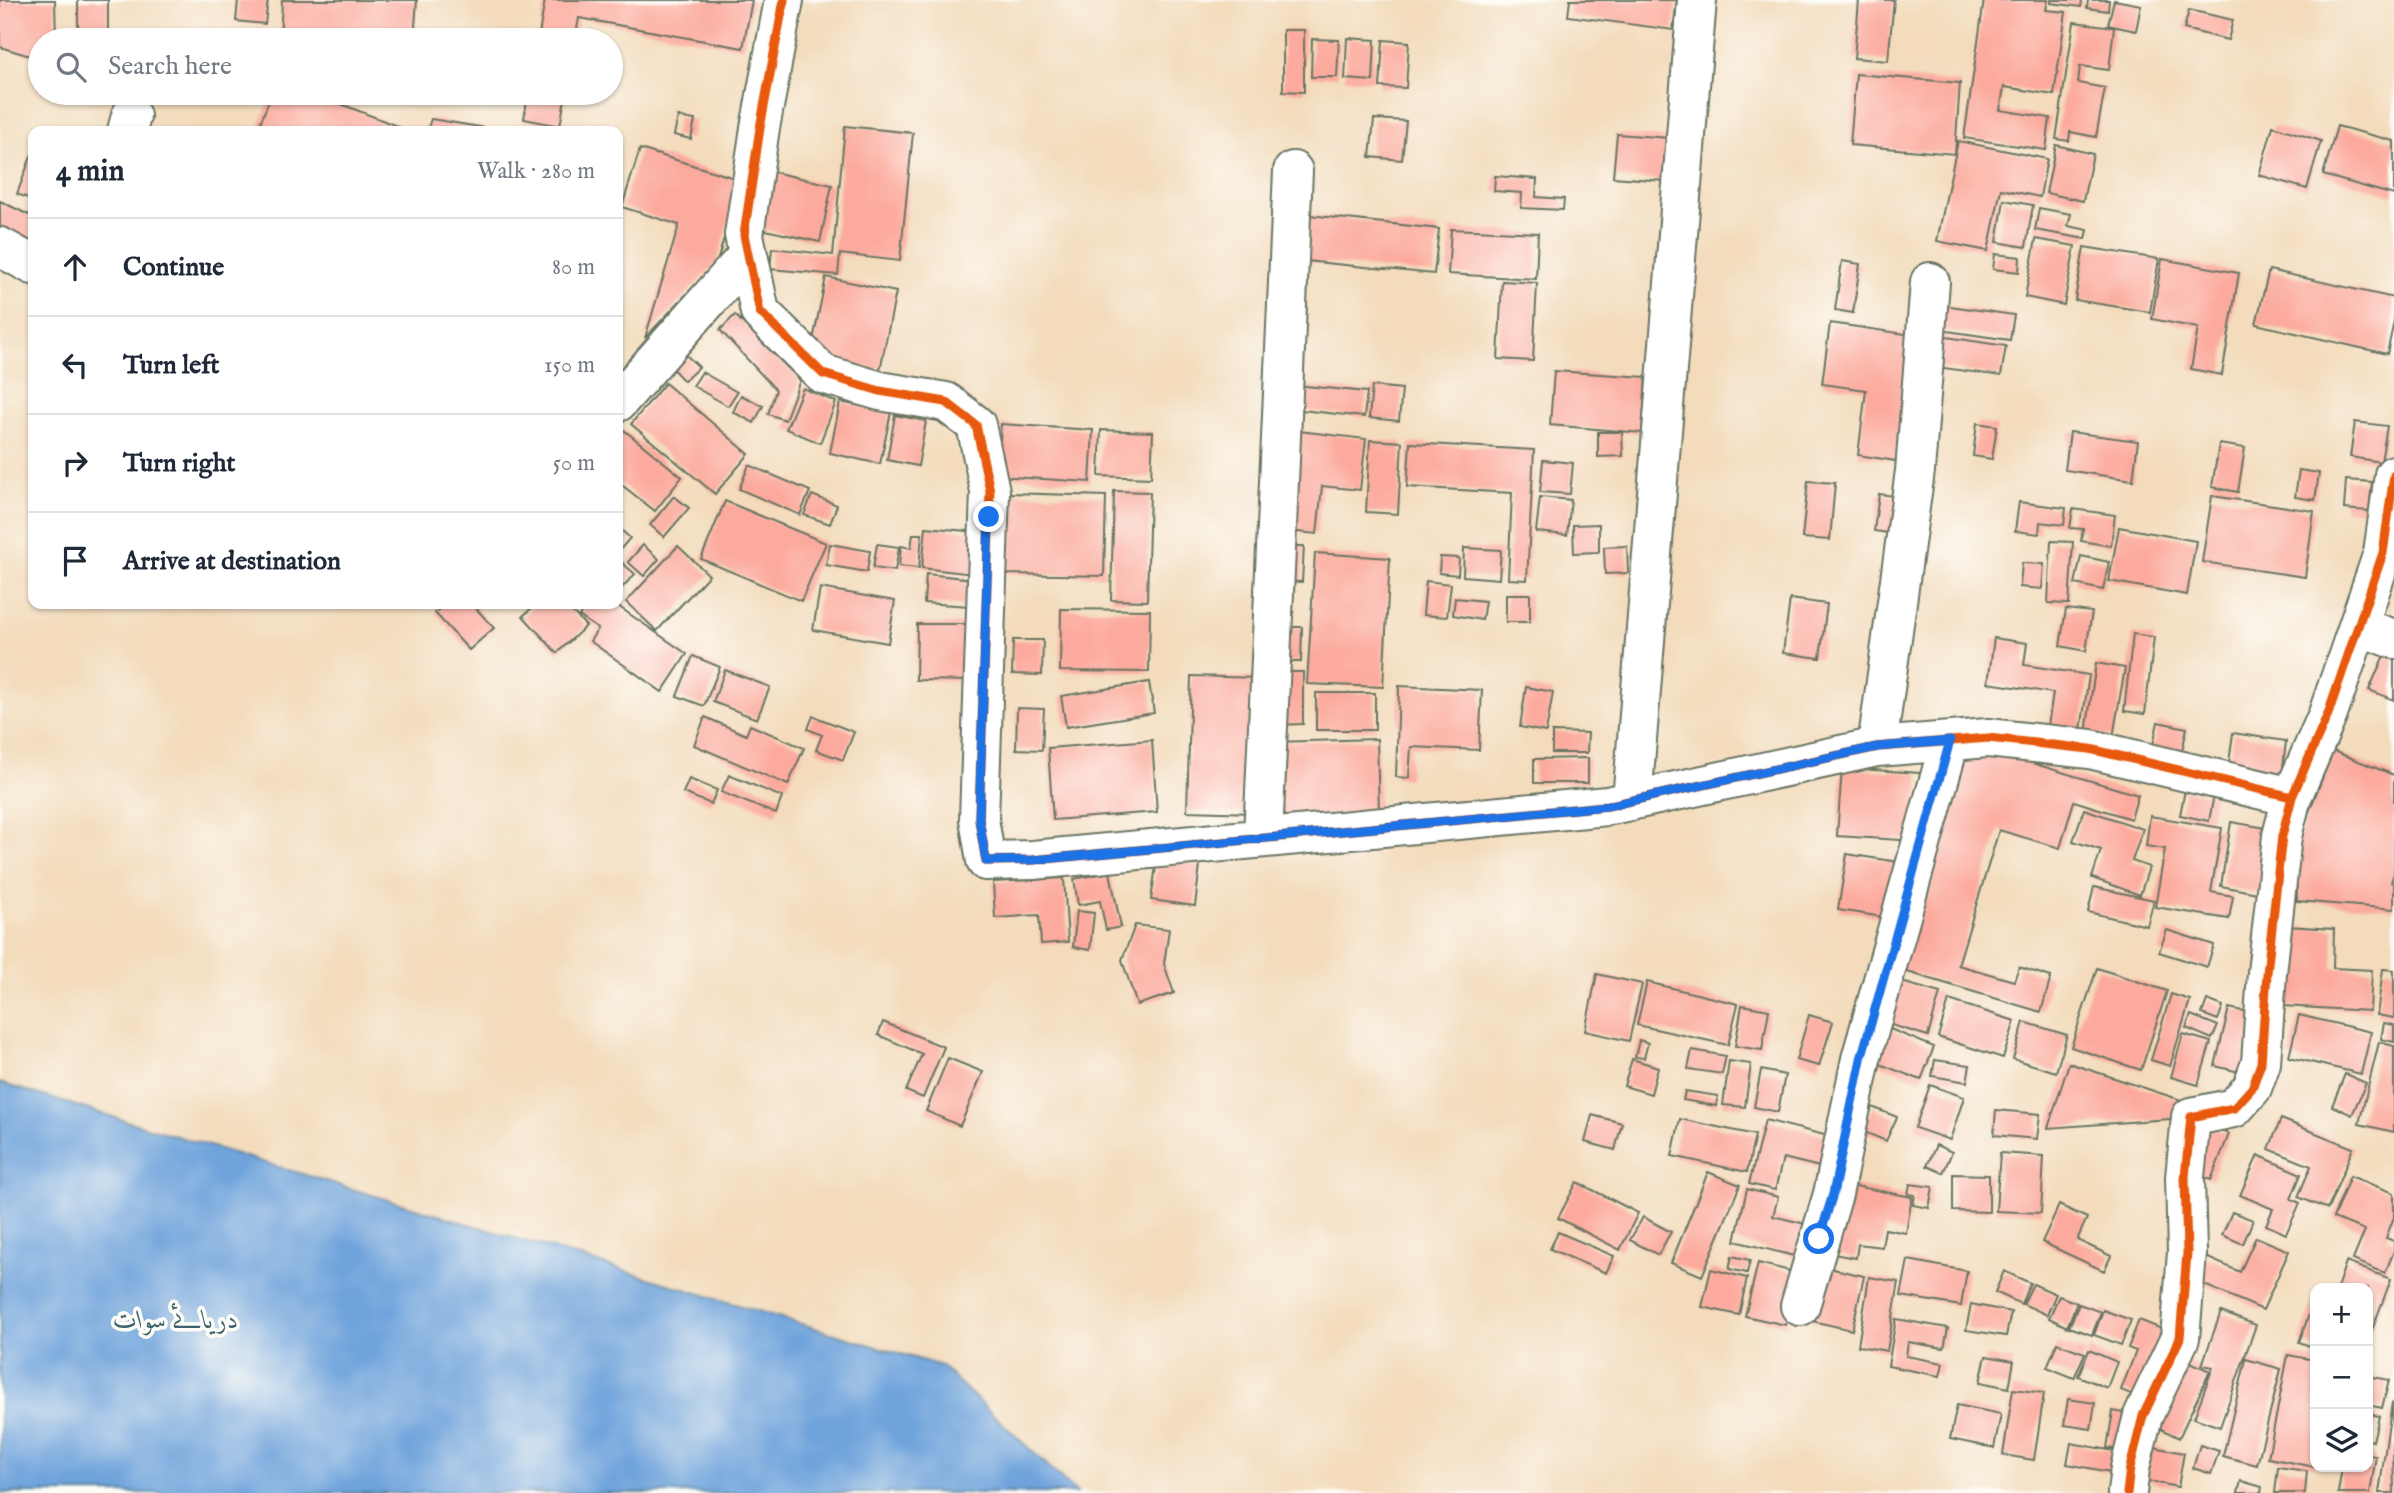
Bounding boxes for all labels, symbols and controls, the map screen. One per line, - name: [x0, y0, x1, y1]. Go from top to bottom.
- search box: [28, 28, 623, 105]
- icon: search: [52, 48, 90, 86]
- text: Search here: [108, 50, 232, 83]
- text: 4 min: [56, 153, 124, 191]
- text: Walk · 280 m: [477, 157, 595, 186]
- icon: ahead: [56, 248, 94, 286]
- text: Continue: [123, 251, 224, 284]
- text: 80 m: [552, 253, 595, 282]
- icon: left: [56, 346, 94, 384]
- text: Turn left: [123, 349, 220, 382]
- text: 150 m: [544, 351, 595, 380]
- icon: right: [56, 444, 94, 482]
- text: Turn right: [123, 447, 236, 480]
- text: 50 m: [553, 449, 595, 478]
- route end: [973, 501, 1004, 532]
- icon: arrive: [56, 542, 94, 580]
- text: Arrive at destination: [123, 545, 341, 578]
- route start: [1803, 1223, 1834, 1254]
- map controls: [2310, 1283, 2373, 1472]
- button: +: [2310, 1283, 2373, 1346]
- water label: دریائے سوات: [113, 1303, 239, 1337]
- button: −: [2310, 1346, 2373, 1409]
- button: layers: [2310, 1409, 2373, 1472]

